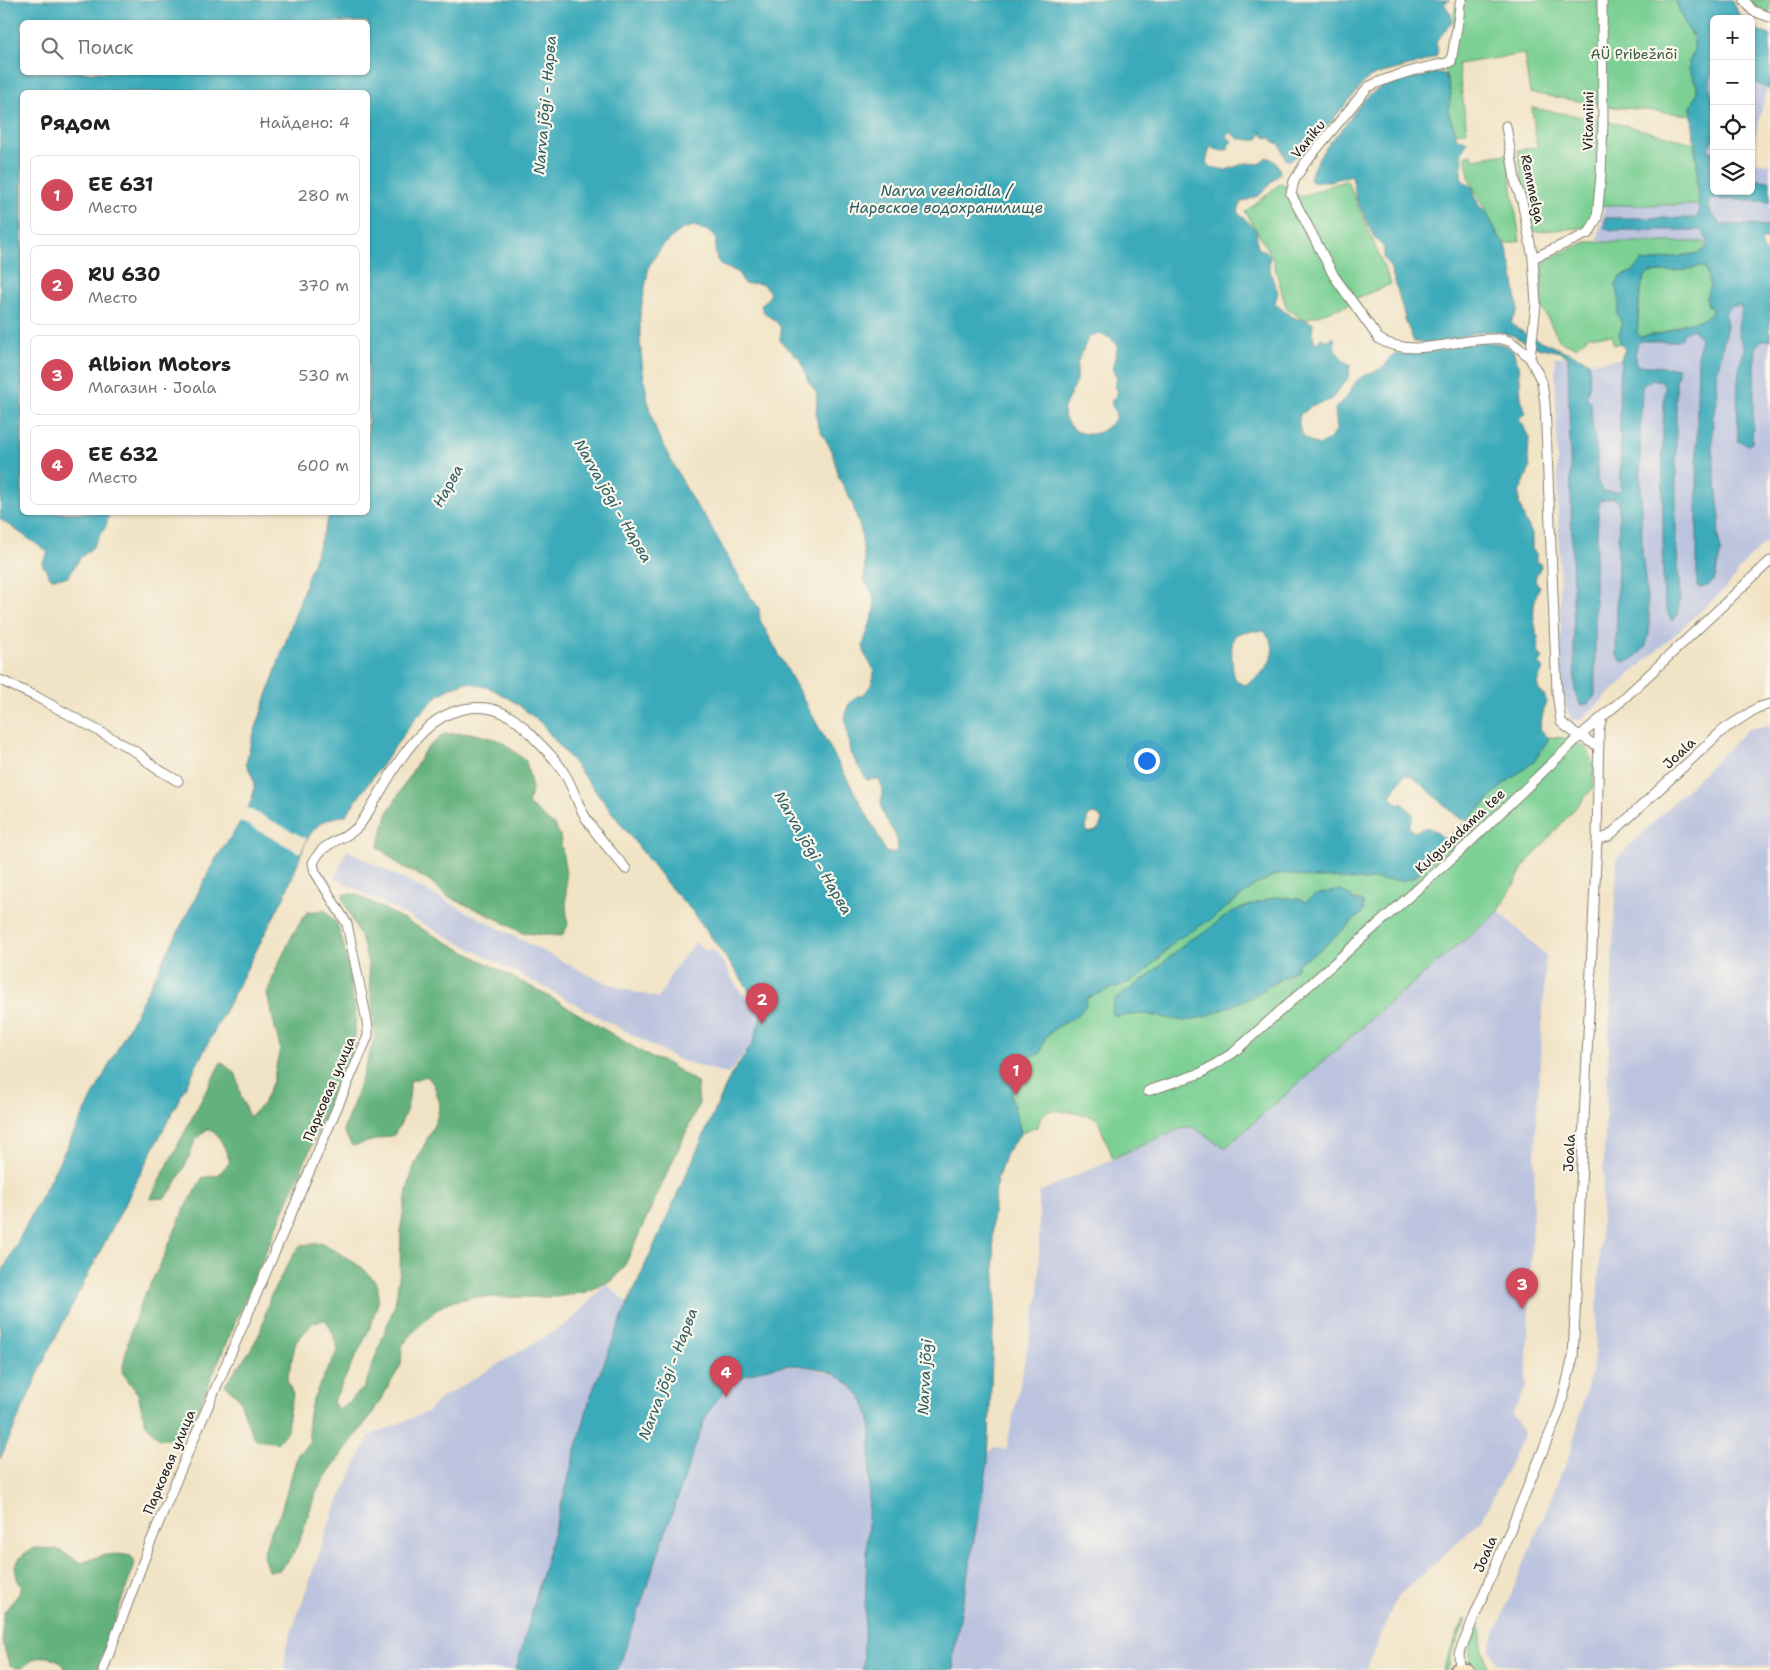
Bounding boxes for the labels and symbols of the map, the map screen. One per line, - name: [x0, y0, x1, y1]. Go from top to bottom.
- water label: Narva jõgi - Нарва: [529, 35, 561, 175]
- park label: AÜ Pribežnõi: [1591, 45, 1678, 63]
- street label: Vitamiini: [1578, 91, 1598, 151]
- street label: Vaniku: [1287, 116, 1329, 162]
- street label: Remmelga: [1517, 153, 1549, 225]
- water label: Narva veehoidla / Нарвское водохранилище: [849, 181, 1043, 218]
- water label: Narva jõgi - Нарва: [569, 436, 657, 566]
- water label: Нарва: [428, 461, 468, 511]
- street label: Joala: [1659, 733, 1699, 773]
- your location: [1134, 748, 1160, 774]
- street label: Kulgusadama tee: [1411, 785, 1509, 877]
- water label: Narva jõgi - Нарва: [769, 788, 857, 918]
- pin: 2: [746, 983, 778, 1024]
- street label: Парковая улица: [299, 1034, 359, 1144]
- pin: 1: [1000, 1054, 1032, 1095]
- street label: Joala: [1559, 1133, 1579, 1173]
- pin: 3: [1506, 1268, 1538, 1309]
- water label: Narva jõgi - Нарва: [634, 1305, 702, 1443]
- water label: Narva jõgi: [913, 1338, 937, 1416]
- pin: 4: [710, 1356, 742, 1397]
- street label: Парковая улица: [139, 1407, 199, 1517]
- street label: Joala: [1469, 1533, 1501, 1575]

